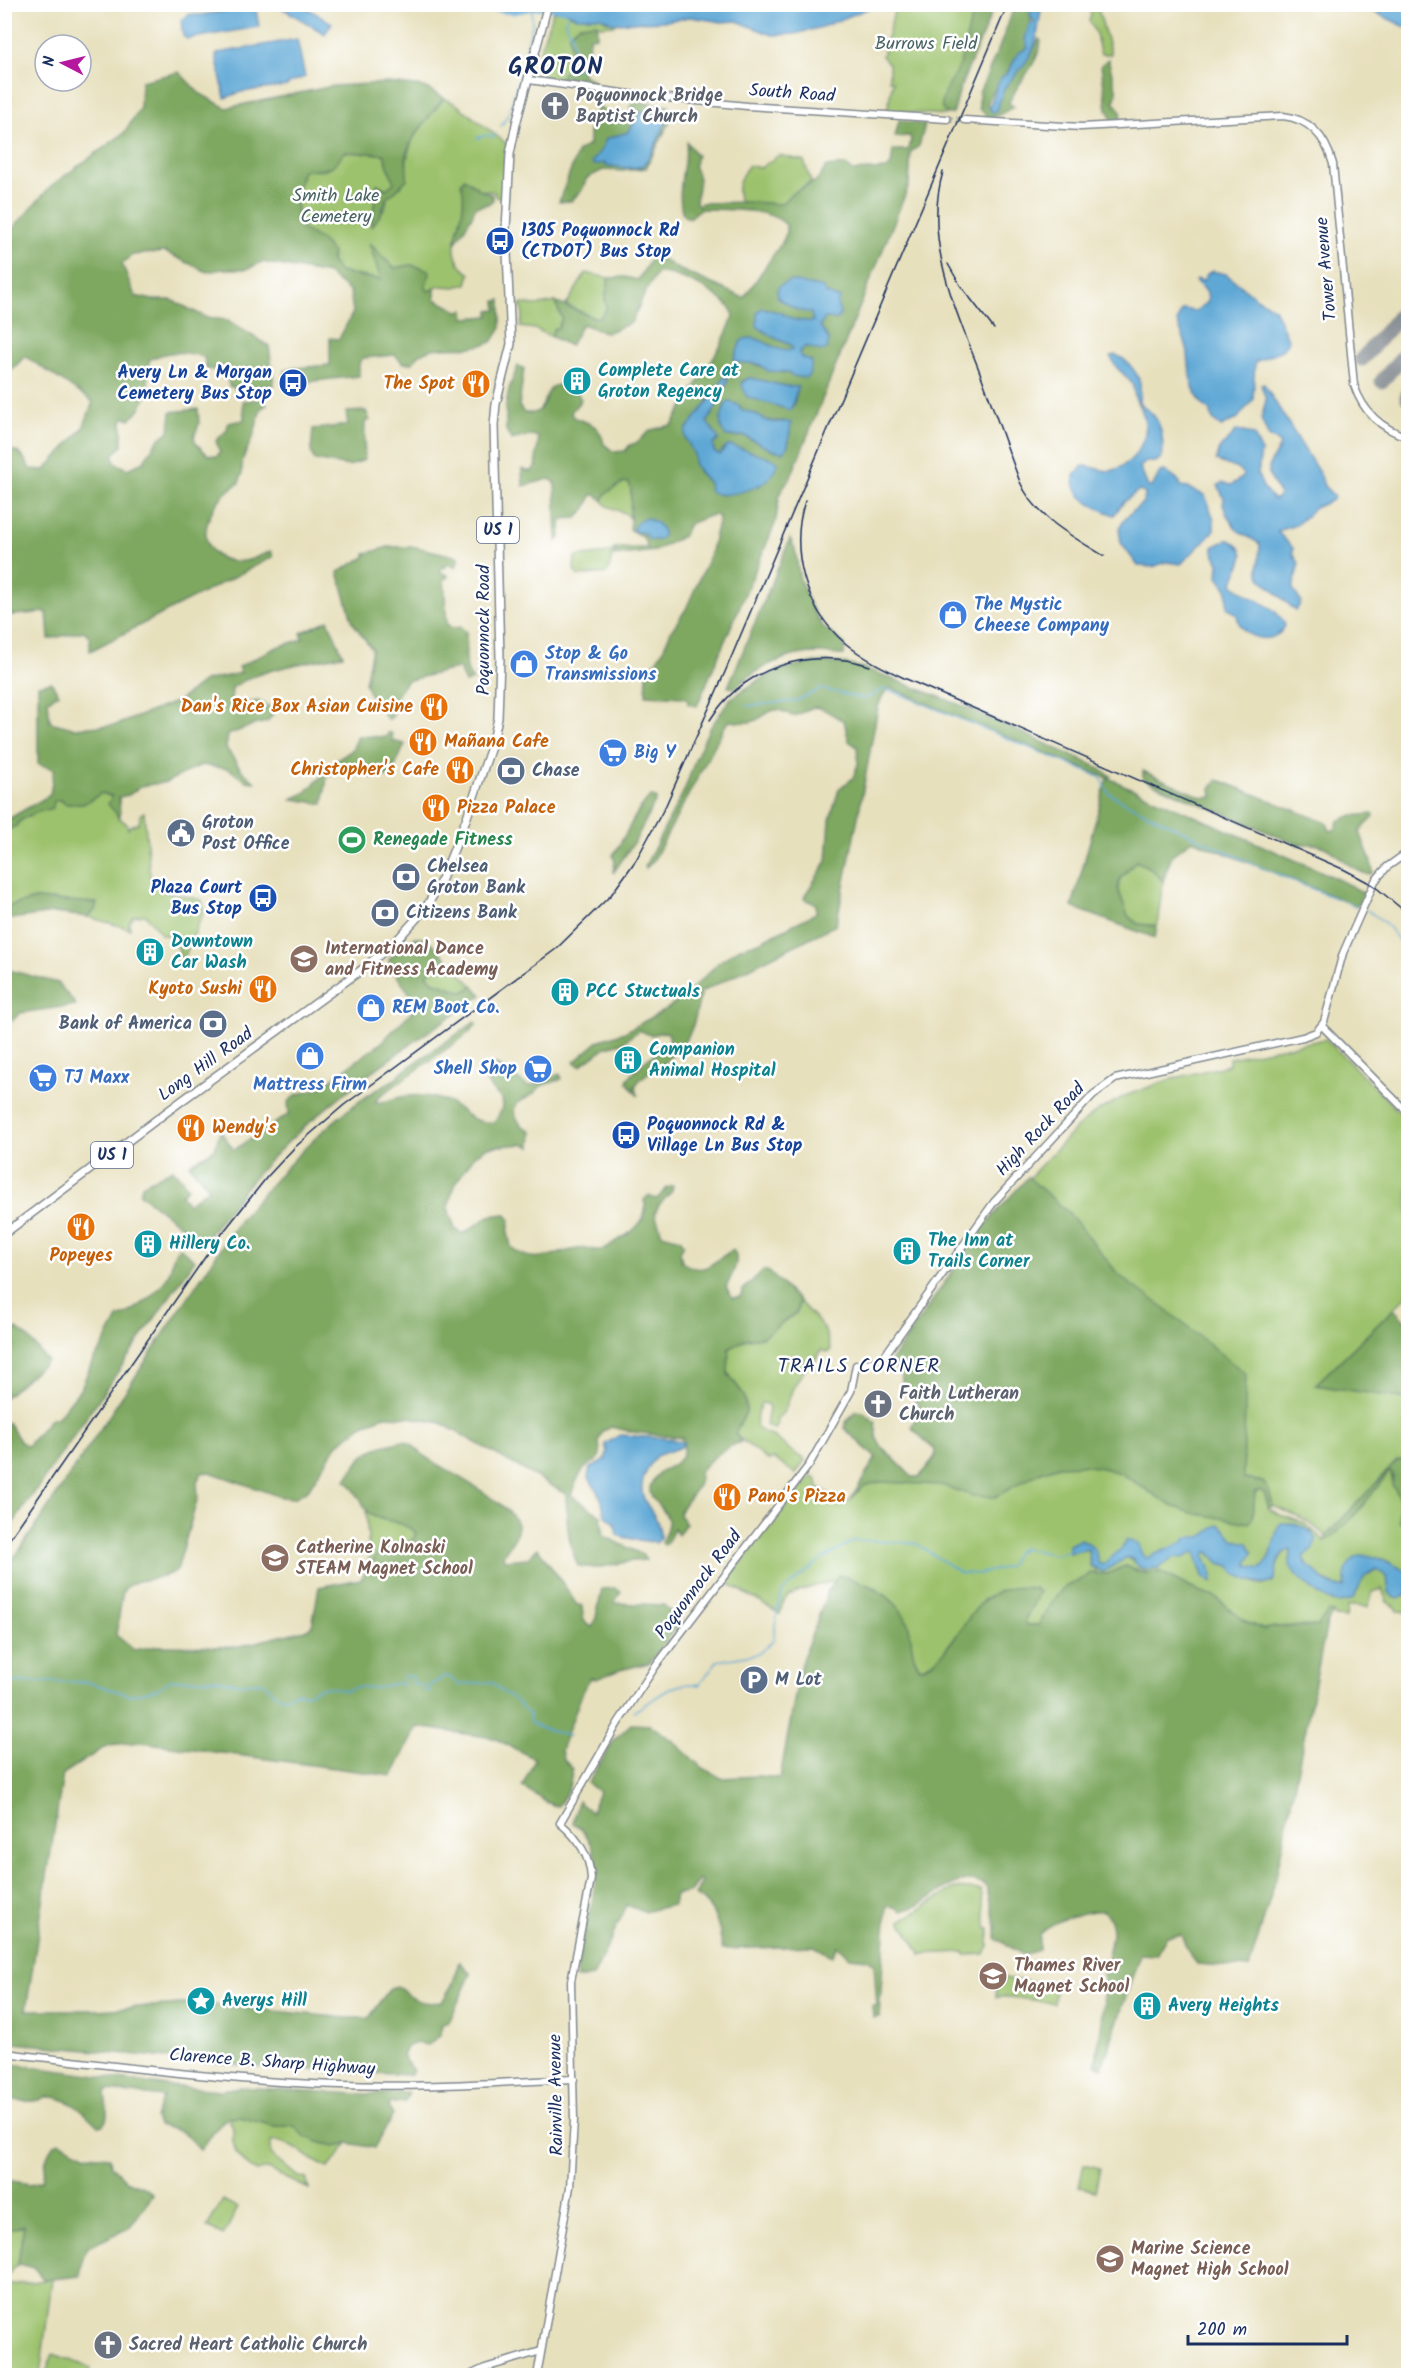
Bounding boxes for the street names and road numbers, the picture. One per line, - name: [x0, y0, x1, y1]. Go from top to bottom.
- street label: South Road: [748, 77, 837, 112]
- street label: Tower Avenue: [1308, 216, 1346, 322]
- road number: US 1: [477, 517, 519, 543]
- street label: Poquonnock Road: [470, 564, 499, 695]
- street label: Long Hill Road: [152, 1020, 261, 1110]
- street label: High Rock Road: [989, 1075, 1093, 1184]
- road number: US 1: [91, 1142, 133, 1168]
- street label: Poquonnock Road: [648, 1523, 750, 1646]
- street label: Rainville Avenue: [541, 2034, 573, 2156]
- street label: Clarence B. Sharp Highway: [168, 2041, 377, 2085]

